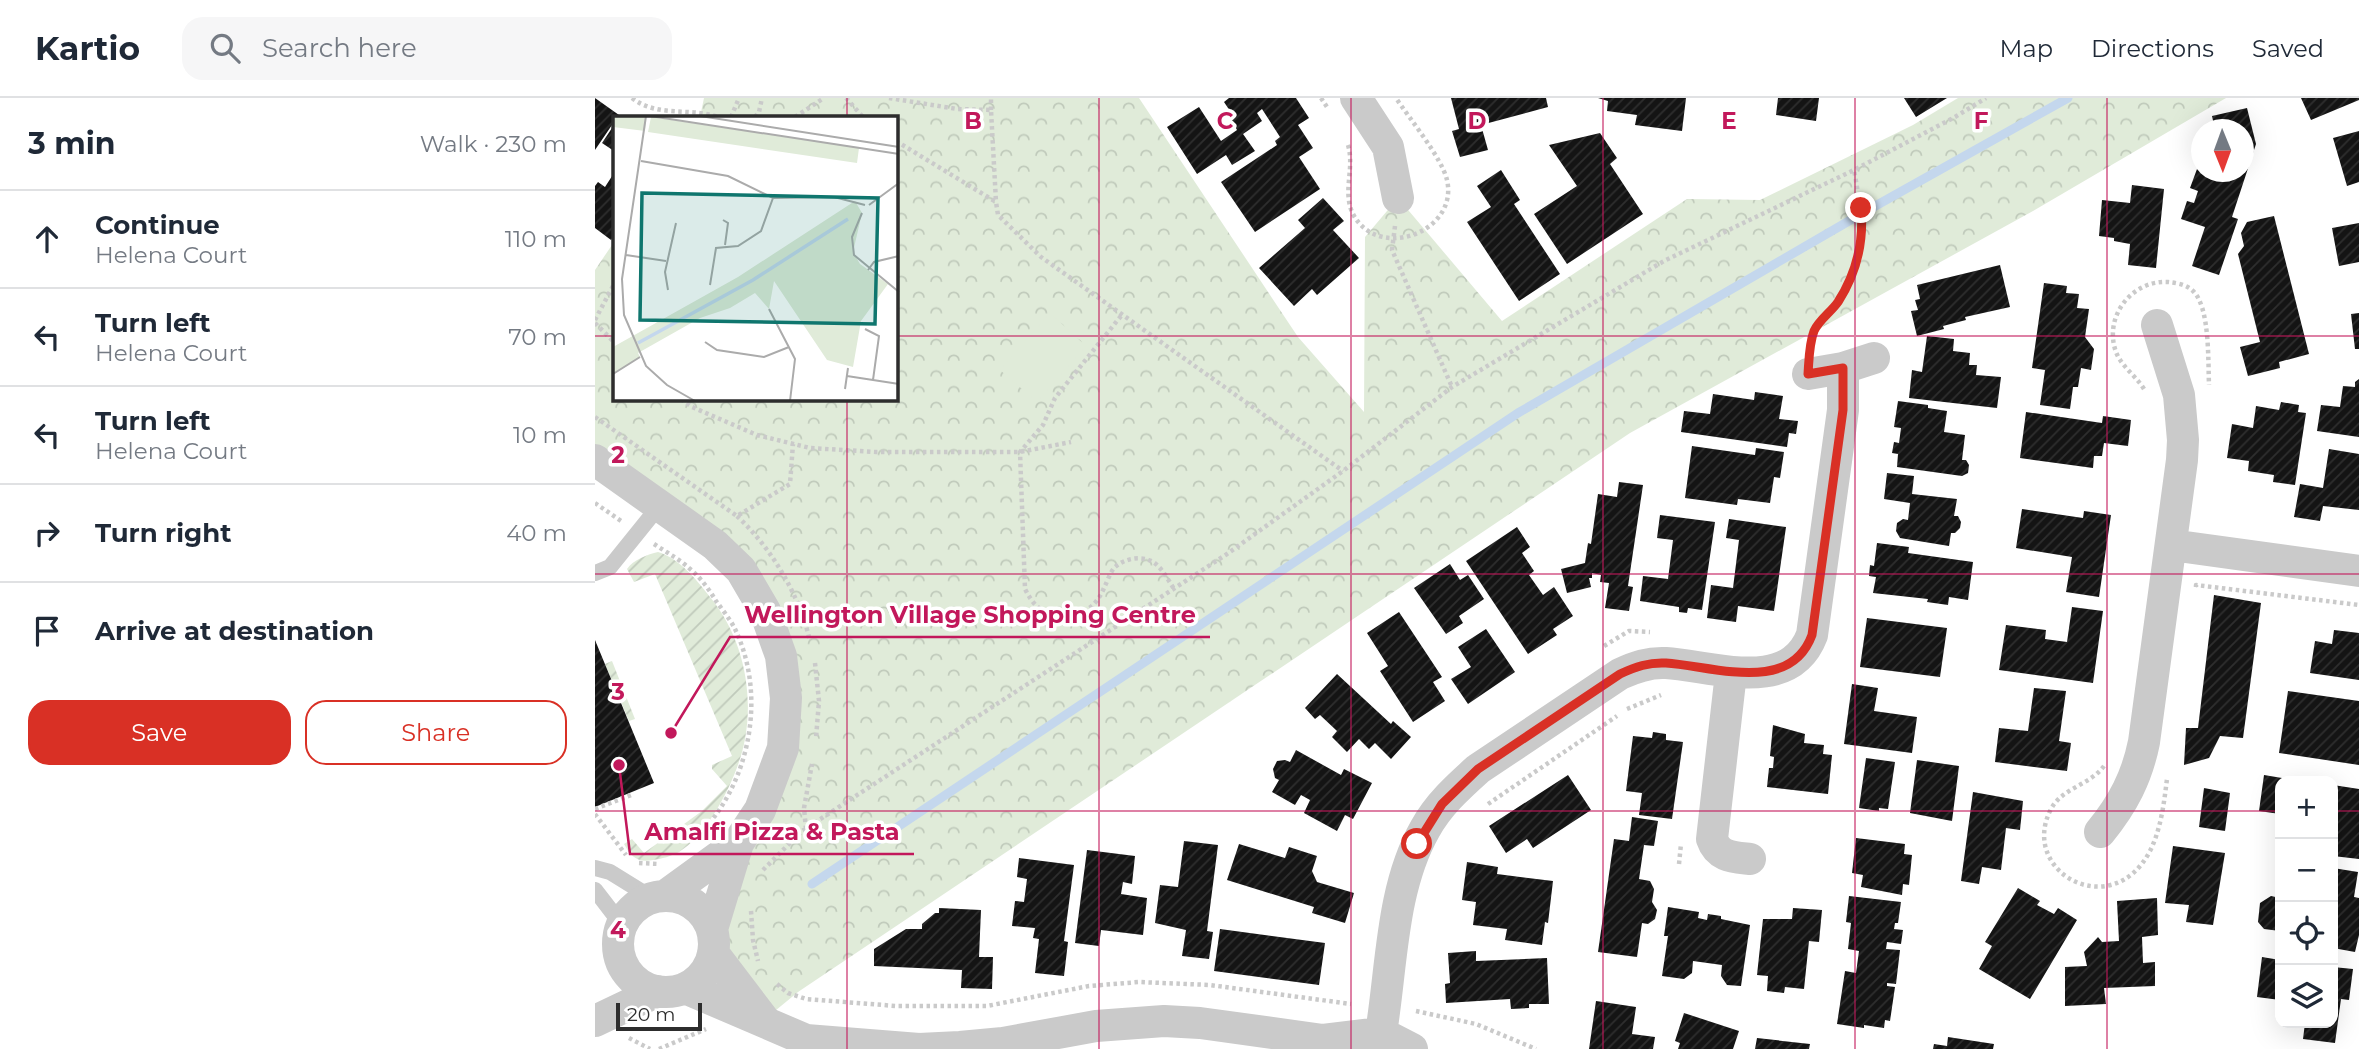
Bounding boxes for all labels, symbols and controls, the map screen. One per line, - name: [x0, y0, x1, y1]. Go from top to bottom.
- search box: [182, 17, 672, 80]
- text: Kartio: [35, 28, 140, 68]
- icon: search: [206, 29, 244, 67]
- text: Search here: [262, 32, 417, 64]
- text: Map: [2000, 34, 2053, 63]
- text: Directions: [2091, 34, 2214, 63]
- text: Saved: [2252, 34, 2324, 63]
- text: B: [964, 107, 982, 135]
- text: C: [1217, 107, 1234, 135]
- text: D: [1468, 107, 1487, 135]
- text: E: [1721, 107, 1737, 135]
- text: F: [1974, 107, 1989, 135]
- inset map: [613, 116, 898, 401]
- north arrow: [2191, 119, 2254, 182]
- text: 3 min: [28, 125, 115, 162]
- text: Walk · 230 m: [420, 130, 567, 158]
- route end: [1845, 192, 1876, 223]
- text: Continue: [95, 209, 220, 241]
- icon: ahead: [28, 220, 66, 258]
- text: 110 m: [505, 225, 567, 253]
- text: Helena Court: [95, 241, 247, 269]
- text: Turn left: [95, 307, 211, 339]
- icon: left: [28, 318, 66, 356]
- text: 70 m: [508, 323, 567, 351]
- text: Helena Court: [95, 339, 247, 367]
- text: Turn left: [95, 405, 211, 437]
- icon: left: [28, 416, 66, 454]
- text: 10 m: [513, 421, 567, 449]
- text: Helena Court: [95, 437, 247, 465]
- text: 2: [611, 441, 625, 469]
- icon: right: [28, 514, 66, 552]
- text: Turn right: [95, 517, 231, 549]
- text: 40 m: [506, 519, 567, 547]
- callout: Wellington Village Shopping Centre: [730, 592, 1210, 637]
- text: Wellington Village Shopping Centre: [744, 600, 1196, 629]
- icon: arrive: [28, 612, 66, 650]
- text: Arrive at destination: [95, 615, 374, 647]
- text: 3: [610, 678, 625, 706]
- button: Save: [28, 700, 291, 765]
- button: Share: [305, 700, 567, 765]
- map controls: [2275, 776, 2338, 1028]
- button: +: [2275, 776, 2338, 839]
- callout: Amalfi Pizza & Pasta: [630, 809, 914, 854]
- text: Amalfi Pizza & Pasta: [643, 817, 900, 846]
- route start: [1401, 828, 1432, 859]
- button: −: [2275, 839, 2338, 902]
- button: locate: [2275, 902, 2338, 965]
- text: 4: [610, 916, 626, 944]
- button: layers: [2275, 965, 2338, 1028]
- scale bar: [616, 1000, 702, 1032]
- text: 20 m: [627, 1003, 675, 1026]

